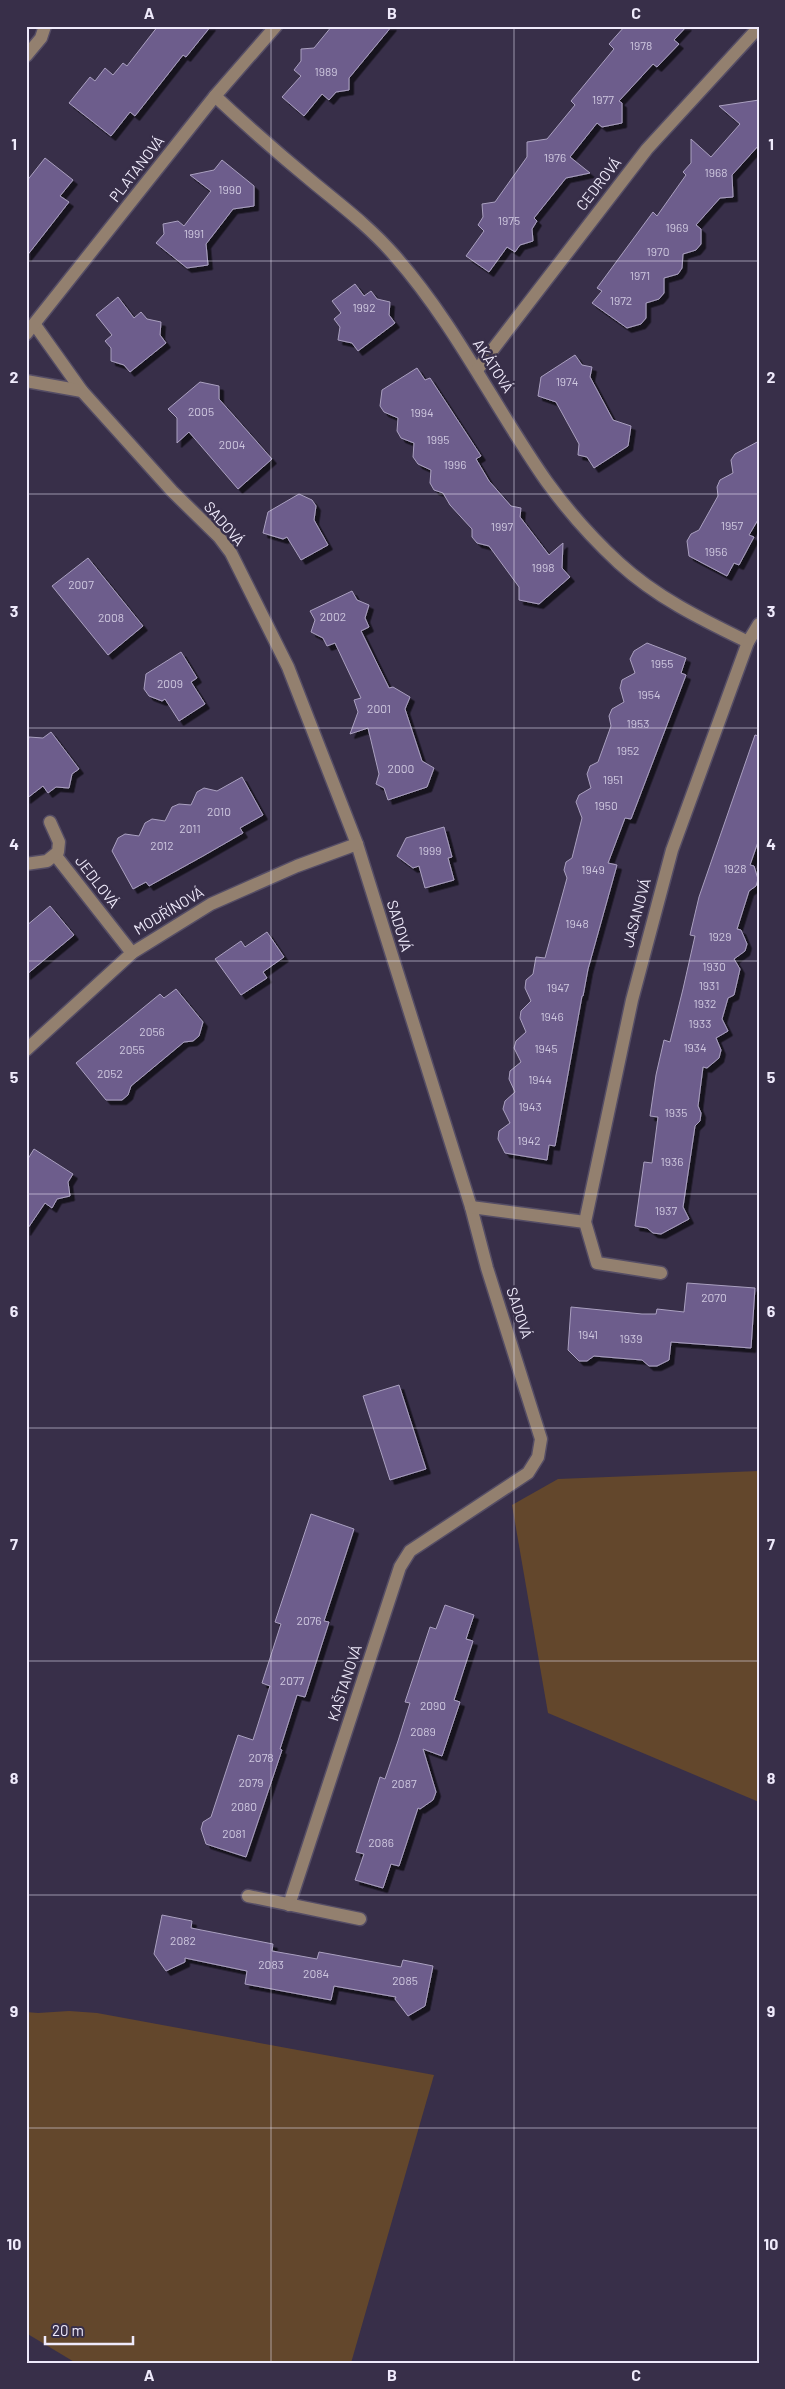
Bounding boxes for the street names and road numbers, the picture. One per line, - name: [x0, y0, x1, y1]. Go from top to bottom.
- street label: PLATANOVÁ: [105, 132, 168, 205]
- street label: CEDROVÁ: [572, 153, 625, 214]
- street label: AKÁTOVÁ: [470, 335, 518, 396]
- street label: SADOVÁ: [201, 497, 249, 549]
- street label: JEDLOVÁ: [72, 852, 124, 911]
- street label: JASANOVÁ: [618, 876, 654, 949]
- street label: MODŘÍNOVÁ: [130, 882, 207, 938]
- street label: SADOVÁ: [384, 898, 416, 954]
- street label: SADOVÁ: [503, 1285, 537, 1341]
- street label: KAŠTANOVÁ: [323, 1642, 365, 1723]

